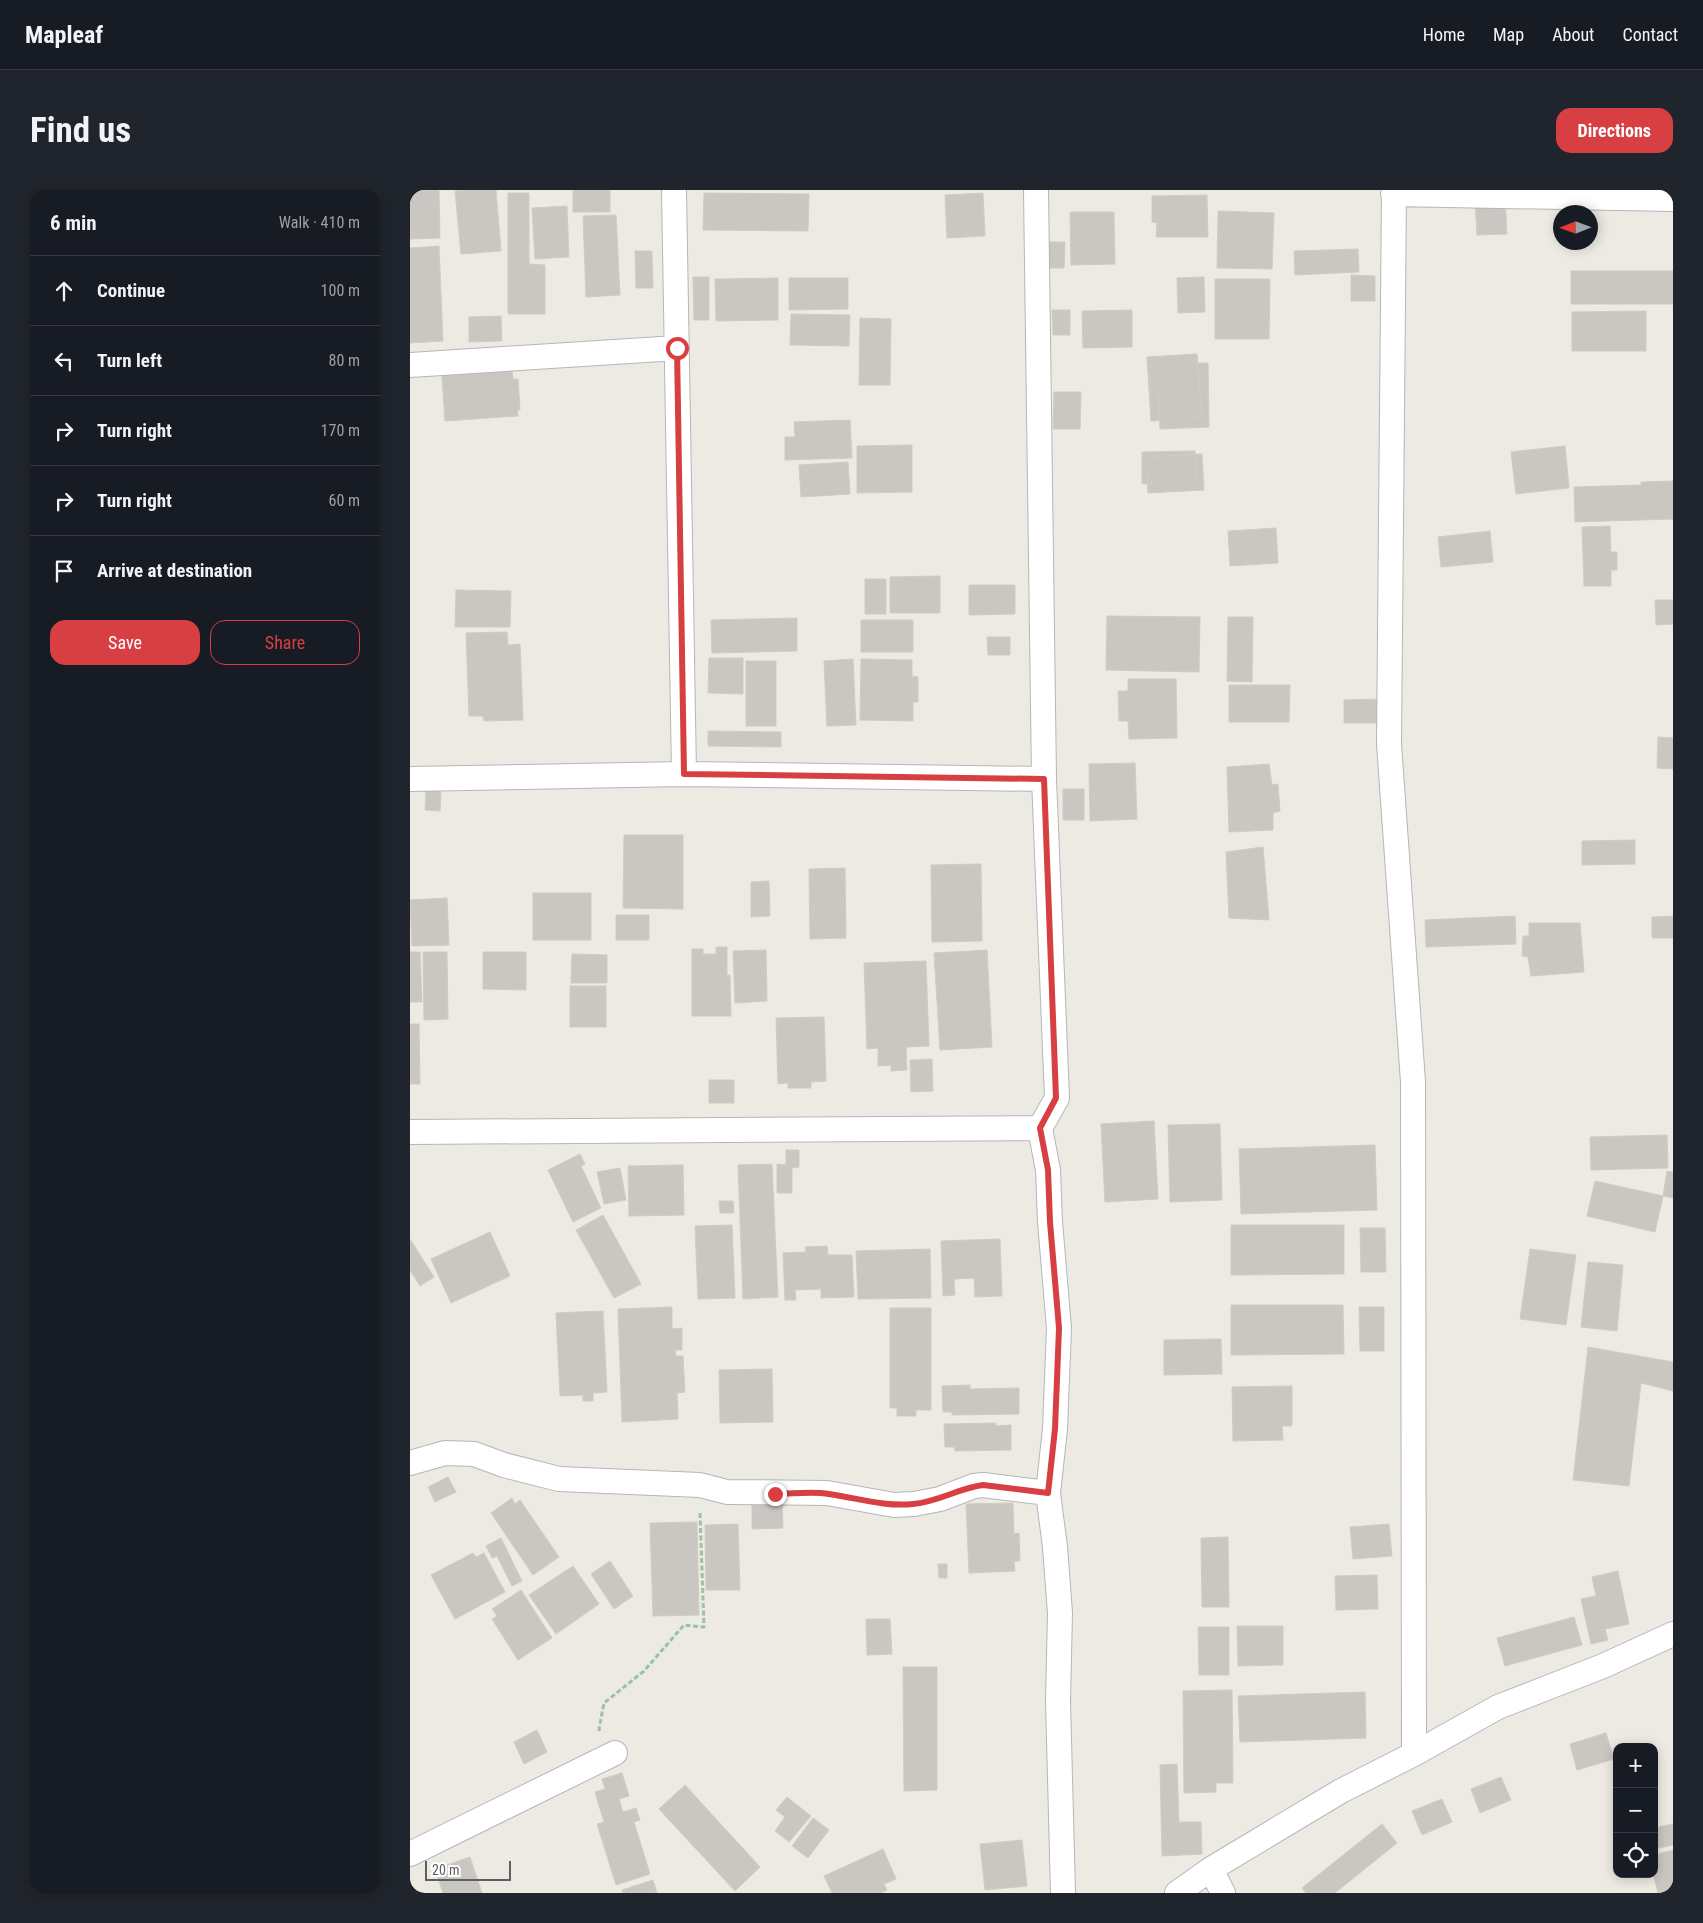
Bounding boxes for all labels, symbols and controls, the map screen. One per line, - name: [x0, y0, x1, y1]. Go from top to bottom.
- text: Mapleaf: [25, 21, 103, 49]
- text: Home: [1423, 24, 1465, 45]
- text: Map: [1493, 24, 1524, 45]
- text: About: [1552, 24, 1594, 45]
- text: Contact: [1622, 24, 1678, 45]
- button: Directions: [1556, 108, 1673, 153]
- text: Find us: [30, 110, 131, 151]
- north arrow: [1553, 205, 1598, 250]
- text: 6 min: [50, 211, 97, 235]
- text: Walk · 410 m: [279, 213, 360, 232]
- icon: ahead: [50, 277, 78, 305]
- text: Continue: [97, 279, 165, 302]
- text: 100 m: [321, 281, 360, 300]
- route start: [666, 337, 689, 360]
- icon: left: [50, 347, 78, 375]
- text: Turn left: [97, 349, 162, 372]
- text: 80 m: [328, 351, 360, 370]
- icon: right: [50, 417, 78, 445]
- text: Turn right: [97, 419, 172, 442]
- text: 170 m: [321, 421, 360, 440]
- icon: right: [50, 487, 78, 515]
- text: Turn right: [97, 489, 172, 512]
- text: 60 m: [328, 491, 360, 510]
- icon: arrive: [50, 557, 78, 585]
- text: Arrive at destination: [97, 559, 252, 582]
- button: Save: [50, 620, 200, 665]
- button: Share: [210, 620, 360, 665]
- route end: [764, 1483, 787, 1506]
- map controls: [1613, 1743, 1658, 1878]
- button: +: [1613, 1743, 1658, 1788]
- button: −: [1613, 1788, 1658, 1833]
- button: locate: [1613, 1833, 1658, 1878]
- scale bar: [425, 1858, 511, 1881]
- text: 20 m: [432, 1862, 460, 1878]

